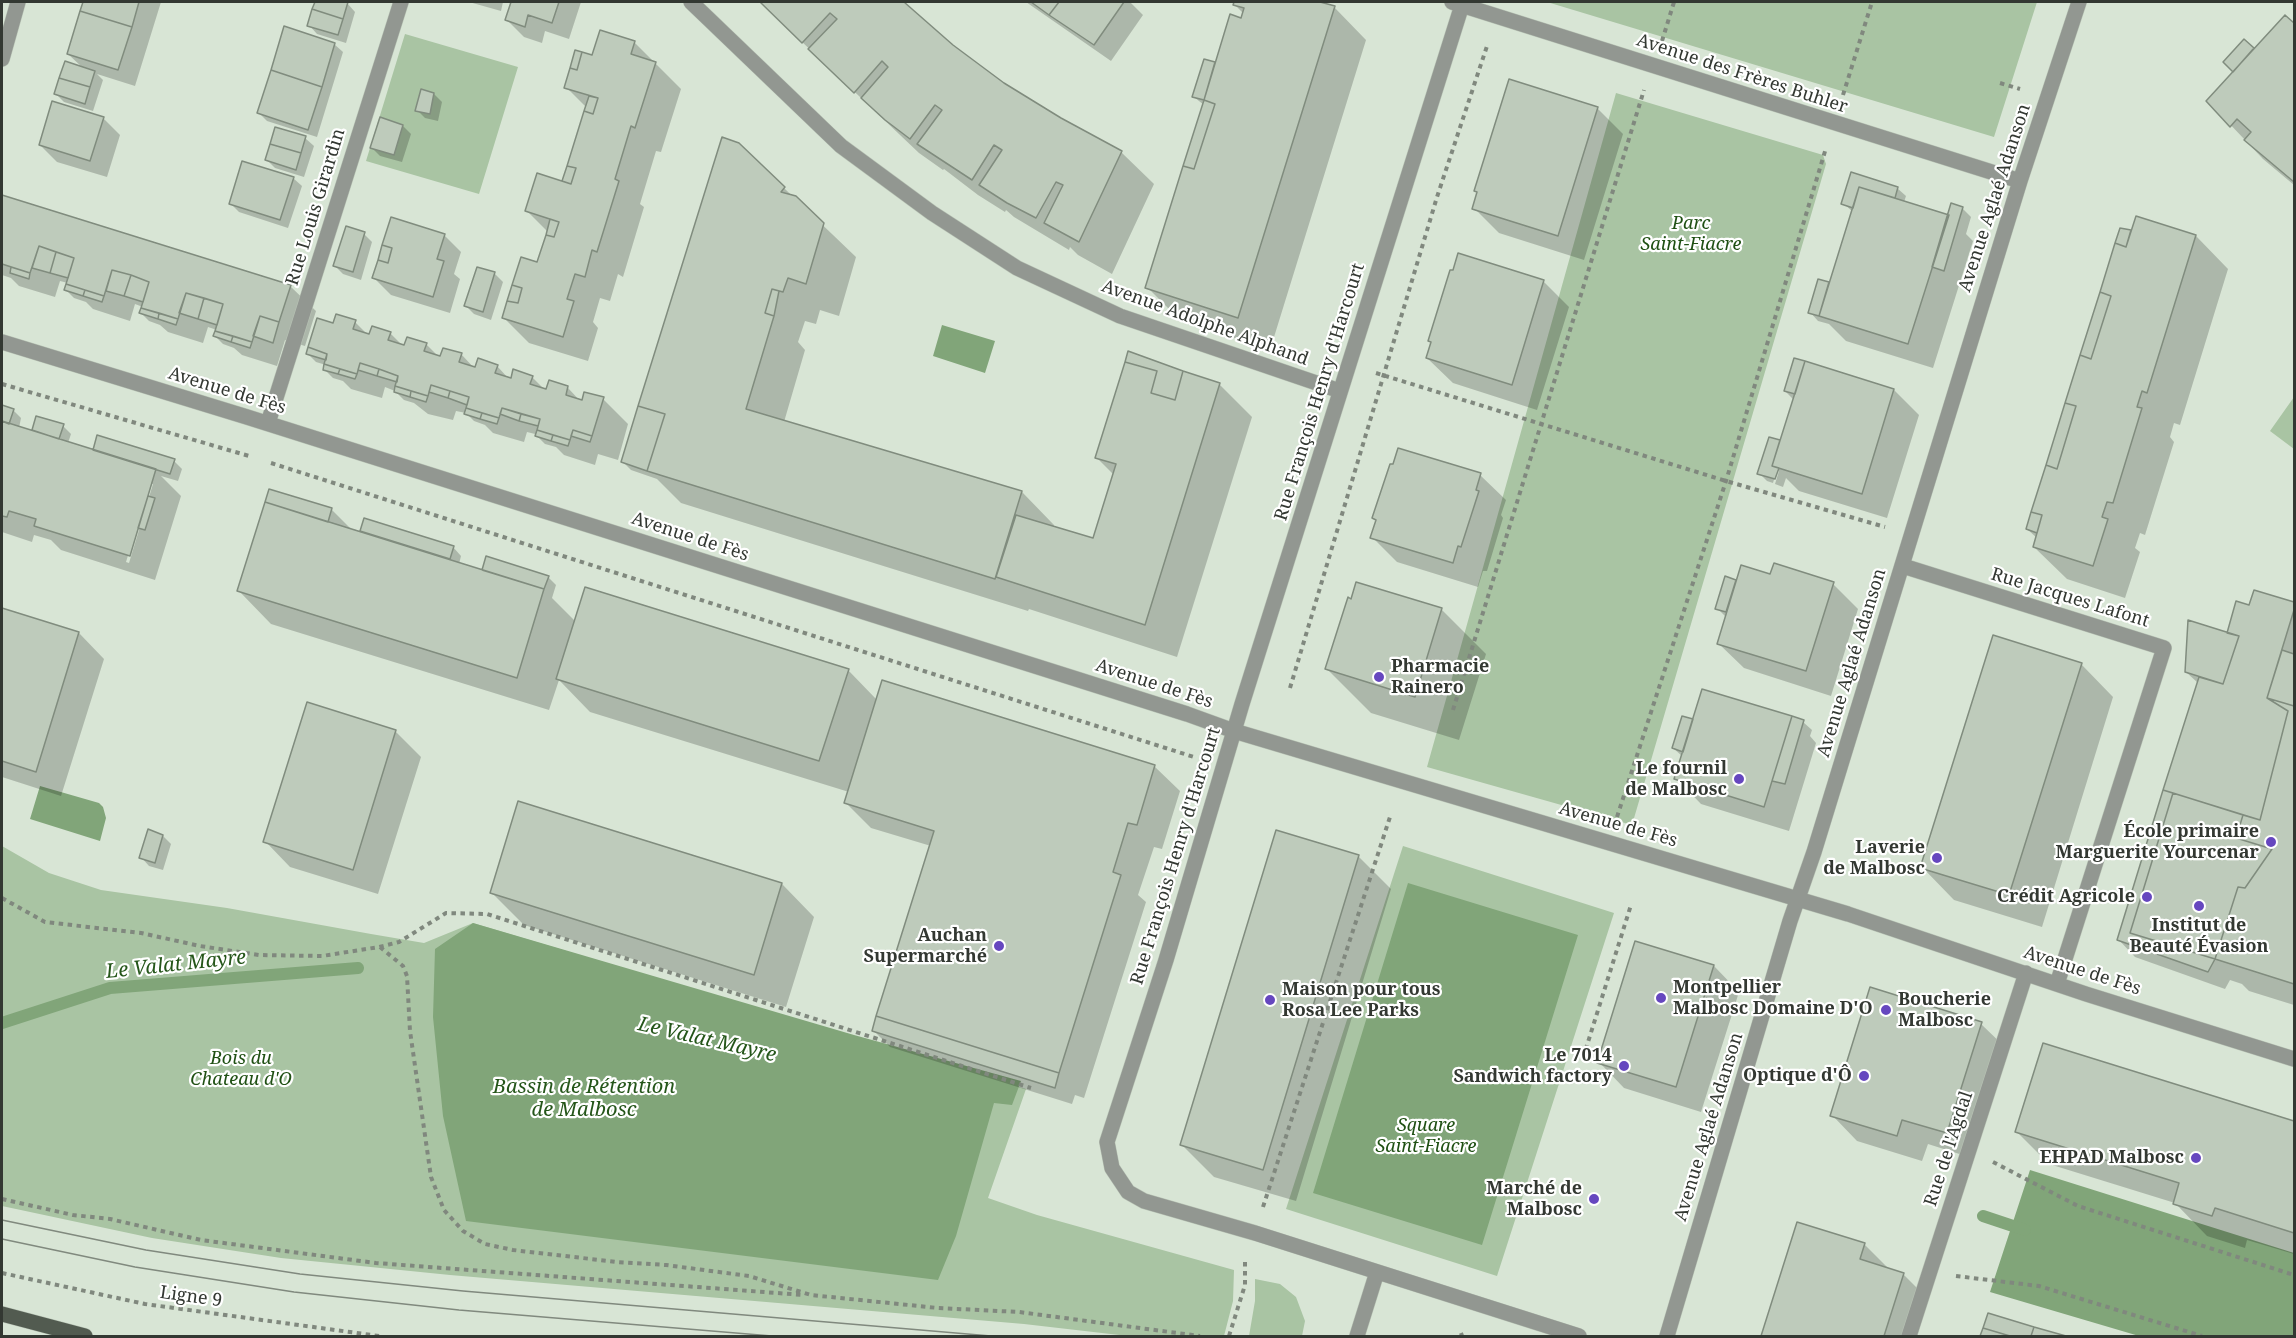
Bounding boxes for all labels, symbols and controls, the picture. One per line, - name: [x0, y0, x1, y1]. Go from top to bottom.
- street label: Avenue des Frères Buhler: [1634, 30, 1850, 118]
- street label: Avenue Aglaé Adanson: [1954, 101, 2036, 295]
- street label: Rue Louis Girardin: [282, 126, 350, 288]
- park label: Parc Saint-Fiacre: [1641, 213, 1741, 256]
- street label: Rue François Henry d'Harcourt: [1270, 261, 1370, 523]
- street label: Avenue Adolphe Alphand: [1099, 275, 1311, 371]
- street label: Avenue de Fès: [165, 363, 289, 419]
- street label: Avenue de Fès: [629, 508, 751, 566]
- street label: Rue Jacques Lafont: [1988, 564, 2152, 632]
- street label: Avenue Aglaé Adanson: [1813, 566, 1891, 760]
- street label: Avenue de Fès: [1093, 655, 1215, 713]
- place label: Pharmacie Rainero: [1391, 656, 1489, 698]
- marker: Pharmacie Rainero: [1372, 670, 1386, 684]
- street label: Rue François Henry d'Harcourt: [1126, 725, 1226, 987]
- place label: Le fournil de Malbosc: [1625, 758, 1727, 800]
- marker: Le fournil de Malbosc: [1732, 772, 1746, 786]
- street label: Avenue de Fès: [1556, 798, 1680, 852]
- place label: École primaire Marguerite Yourcenar: [2056, 821, 2259, 864]
- marker: École primaire Marguerite Yourcenar: [2264, 835, 2278, 849]
- place label: Laverie de Malbosc: [1823, 837, 1925, 880]
- marker: Laverie de Malbosc: [1930, 851, 1944, 865]
- place label: Crédit Agricole: [1997, 886, 2135, 908]
- marker: Crédit Agricole: [2140, 890, 2154, 904]
- marker: Institut de Beauté Évasion: [2192, 899, 2206, 913]
- place label: Institut de Beauté Évasion: [2130, 915, 2268, 958]
- place label: Auchan Supermarché: [864, 925, 987, 968]
- marker: Auchan Supermarché: [992, 939, 1006, 953]
- street label: Avenue de Fès: [2021, 942, 2143, 1000]
- water label: Le Valat Mayre: [105, 946, 247, 984]
- place label: Montpellier Malbosc Domaine D'O: [1673, 977, 1873, 1020]
- place label: Maison pour tous Rosa Lee Parks: [1282, 979, 1440, 1022]
- place label: Boucherie Malbosc: [1898, 989, 1991, 1032]
- marker: Montpellier Malbosc Domaine D'O: [1654, 991, 1668, 1005]
- marker: Maison pour tous Rosa Lee Parks: [1263, 993, 1277, 1007]
- marker: Boucherie Malbosc: [1879, 1003, 1893, 1017]
- water label: Le Valat Mayre: [636, 1012, 778, 1068]
- street label: Avenue Aglaé Adanson: [1670, 1030, 1748, 1224]
- place label: Le 7014 Sandwich factory: [1453, 1045, 1612, 1088]
- park label: Bois du Chateau d'O: [190, 1048, 292, 1090]
- marker: Le 7014 Sandwich factory: [1617, 1059, 1631, 1073]
- place label: Optique d'Ô: [1743, 1065, 1852, 1087]
- marker: Optique d'Ô: [1857, 1069, 1871, 1083]
- water label: Bassin de Rétention de Malbosc: [493, 1075, 675, 1122]
- street label: Rue de l'Agdal: [1920, 1089, 1978, 1209]
- park label: Square Saint-Fiacre: [1376, 1115, 1476, 1158]
- place label: EHPAD Malbosc: [2040, 1147, 2184, 1169]
- marker: EHPAD Malbosc: [2189, 1151, 2203, 1165]
- place label: Marché de Malbosc: [1486, 1178, 1582, 1220]
- marker: Marché de Malbosc: [1587, 1192, 1601, 1206]
- street label: Ligne 9: [158, 1282, 224, 1312]

